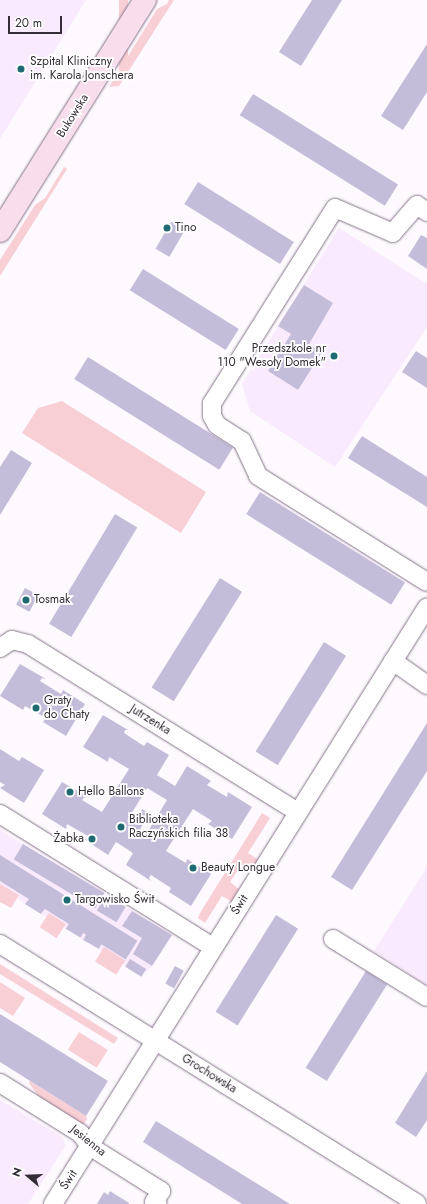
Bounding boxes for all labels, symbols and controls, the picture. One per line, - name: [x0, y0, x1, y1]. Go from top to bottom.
- scale bar: [10, 8, 64, 34]
- text: 20 m: [15, 14, 42, 32]
- place label: Szpital Kliniczny im. Karola Jonschera: [30, 55, 134, 83]
- marker: Szpital Kliniczny im. Karola Jonschera: [15, 63, 27, 75]
- street label: Bukowska: [54, 92, 92, 140]
- place label: Tino: [175, 221, 197, 235]
- marker: Tino: [162, 223, 172, 233]
- place label: Przedszkole nr 110 "Wesoły Domek": [218, 342, 326, 370]
- marker: Przedszkole nr 110 "Wesoły Domek": [329, 351, 339, 361]
- place label: Tosmak: [34, 593, 70, 607]
- marker: Tosmak: [21, 595, 31, 605]
- place label: Graty do Chaty: [44, 694, 89, 722]
- street label: Jutrzenka: [127, 702, 173, 738]
- marker: Graty do Chaty: [31, 703, 41, 713]
- place label: Hello Ballons: [78, 785, 144, 799]
- marker: Hello Ballons: [65, 787, 75, 797]
- place label: Biblioteka Raczyńskich filia 38: [129, 813, 228, 841]
- marker: Biblioteka Raczyńskich filia 38: [116, 822, 126, 832]
- place label: Żabka: [54, 832, 84, 846]
- marker: Żabka: [87, 834, 97, 844]
- place label: Beauty Longue: [201, 861, 275, 875]
- marker: Beauty Longue: [188, 863, 198, 873]
- street label: Świt: [228, 892, 252, 918]
- place label: Targowisko Świt: [75, 893, 154, 907]
- marker: Targowisko Świt: [62, 895, 72, 905]
- street label: Grochowska: [179, 1051, 239, 1097]
- street label: Jesienna: [67, 1122, 109, 1160]
- north arrow: [8, 1156, 48, 1196]
- text: N: [8, 1165, 26, 1179]
- street label: Świt: [57, 1167, 81, 1193]

